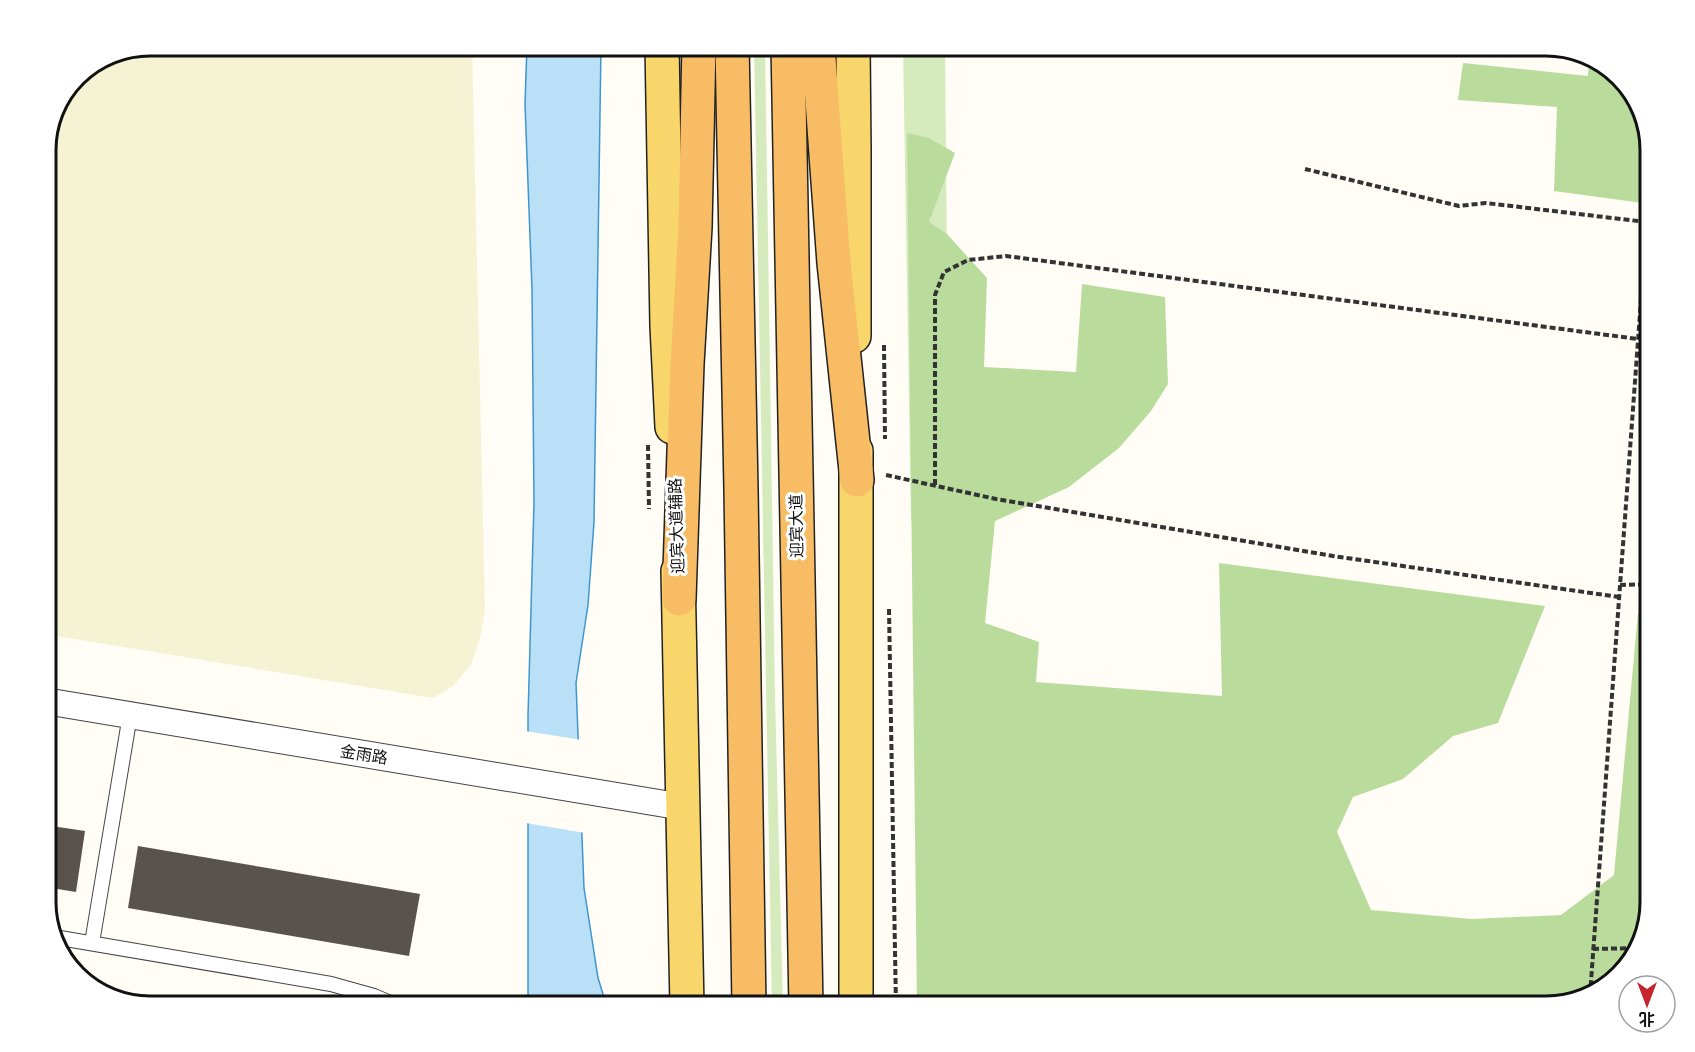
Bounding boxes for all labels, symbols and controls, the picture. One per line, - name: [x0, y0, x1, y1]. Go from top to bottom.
- street label: 迎宾大道辅路: [661, 478, 689, 574]
- street label: 迎宾大道: [782, 494, 808, 558]
- street label: 金雨路: [339, 737, 390, 769]
- north arrow: [1617, 974, 1677, 1034]
- text: 北: [1639, 1008, 1655, 1032]

